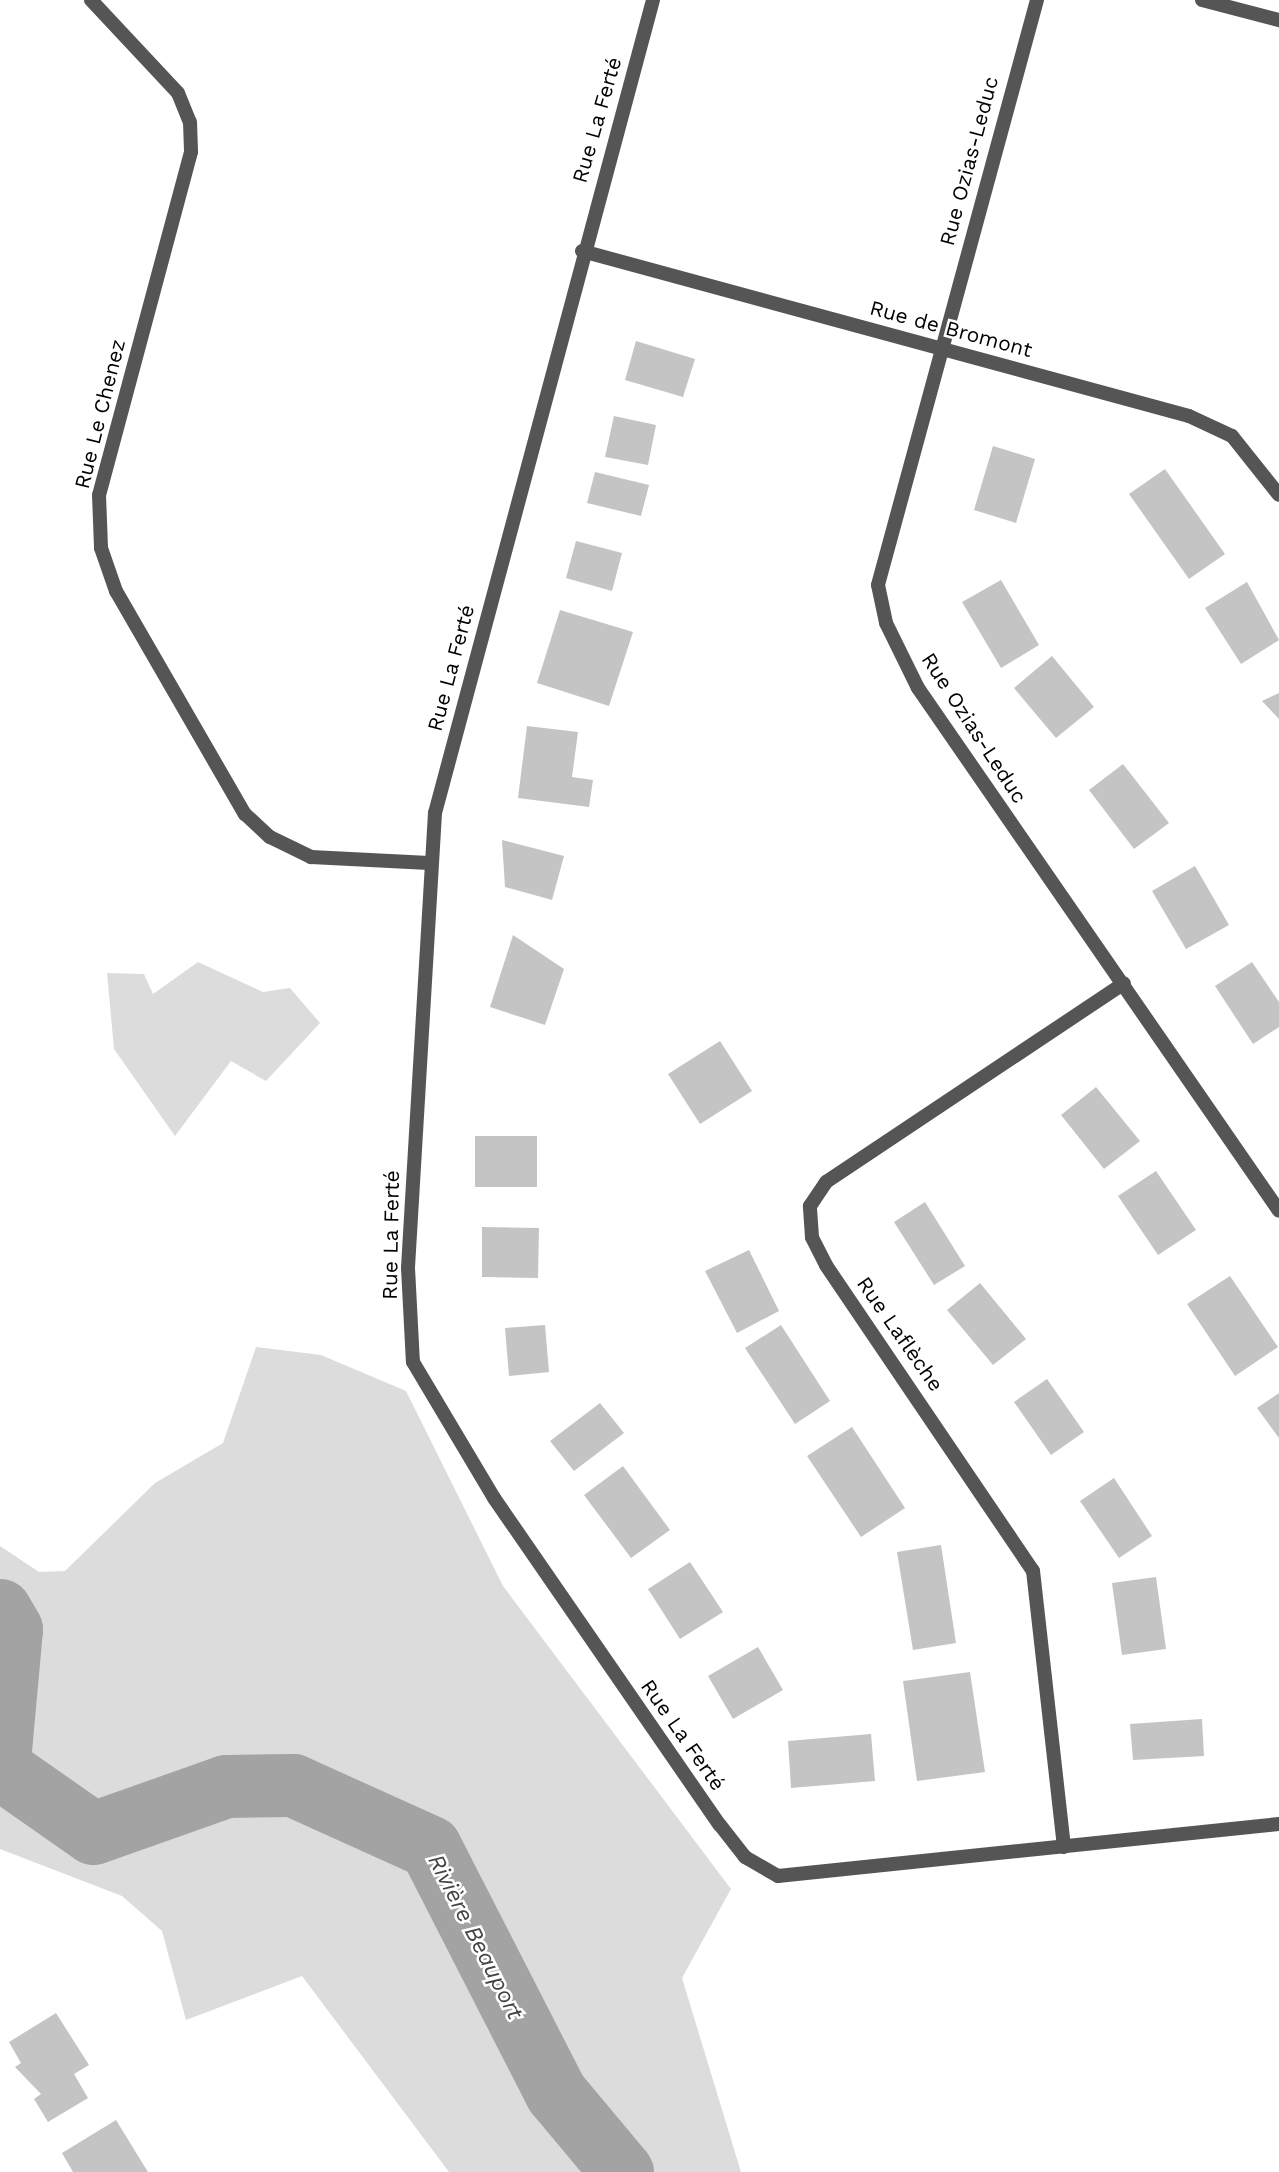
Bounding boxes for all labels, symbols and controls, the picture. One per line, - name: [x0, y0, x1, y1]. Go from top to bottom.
- street label: Rue La Ferté: [567, 54, 627, 186]
- street label: Rue Ozias-Leduc: [934, 74, 1004, 248]
- street label: Rue de Bromont: [867, 295, 1035, 363]
- street label: Rue Le Chenez: [69, 337, 131, 491]
- street label: Rue La Ferté: [422, 602, 480, 734]
- street label: Rue Ozias-Leduc: [916, 648, 1032, 808]
- street label: Rue La Ferté: [377, 1170, 405, 1300]
- street label: Rue Laflèche: [851, 1272, 949, 1396]
- street label: Rue La Ferté: [635, 1674, 731, 1796]
- water label: Rivière Beauport: [422, 1850, 528, 2024]

